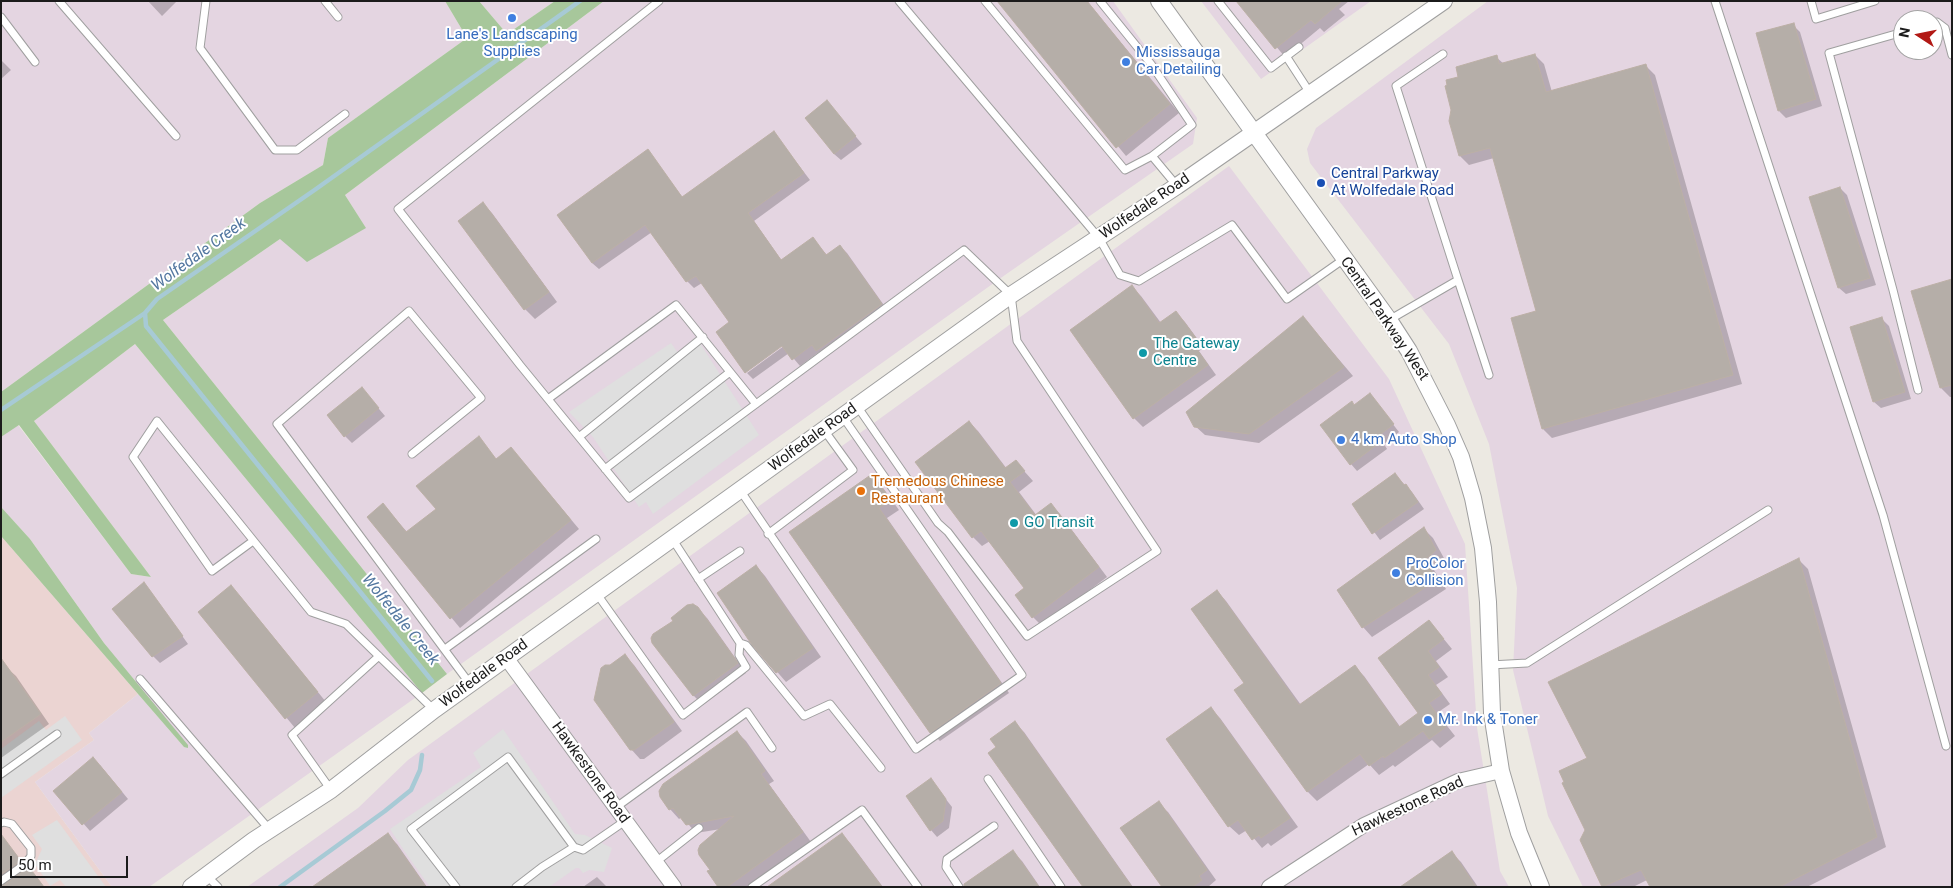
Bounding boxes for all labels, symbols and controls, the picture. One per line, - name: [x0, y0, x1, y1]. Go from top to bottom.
- north arrow: [1893, 10, 1943, 60]
- marker: Lane's Landscaping Supplies: [506, 12, 518, 24]
- place label: Lane's Landscaping Supplies: [446, 26, 578, 61]
- text: N: [1895, 26, 1913, 39]
- place label: Mississauga Car Detailing: [1136, 44, 1221, 79]
- marker: Mississauga Car Detailing: [1120, 56, 1132, 68]
- place label: Central Parkway At Wolfedale Road: [1331, 165, 1454, 200]
- street label: Wolfedale Road: [1097, 170, 1193, 244]
- marker: Central Parkway At Wolfedale Road: [1315, 177, 1327, 189]
- water label: Wolfedale Creek: [148, 214, 250, 296]
- street label: Central Parkway West: [1336, 254, 1432, 384]
- place label: The Gateway Centre: [1153, 335, 1240, 370]
- marker: The Gateway Centre: [1137, 347, 1149, 359]
- street label: Wolfedale Road: [765, 400, 861, 476]
- place label: 4 km Auto Shop: [1351, 431, 1457, 449]
- marker: 4 km Auto Shop: [1335, 434, 1347, 446]
- place label: Tremedous Chinese Restaurant: [871, 473, 1004, 508]
- marker: Tremedous Chinese Restaurant: [855, 485, 867, 497]
- place label: GO Transit: [1024, 514, 1094, 532]
- marker: GO Transit: [1008, 517, 1020, 529]
- place label: ProColor Collision: [1406, 555, 1465, 590]
- marker: ProColor Collision: [1390, 567, 1402, 579]
- water label: Wolfedale Creek: [357, 570, 443, 670]
- street label: Wolfedale Road: [436, 636, 532, 712]
- place label: Mr. Ink & Toner: [1438, 711, 1538, 729]
- marker: Mr. Ink & Toner: [1422, 714, 1434, 726]
- street label: Hawkestone Road: [547, 719, 633, 827]
- street label: Hawkestone Road: [1349, 773, 1467, 841]
- scale bar: [12, 846, 130, 878]
- text: 50 m: [18, 856, 52, 874]

